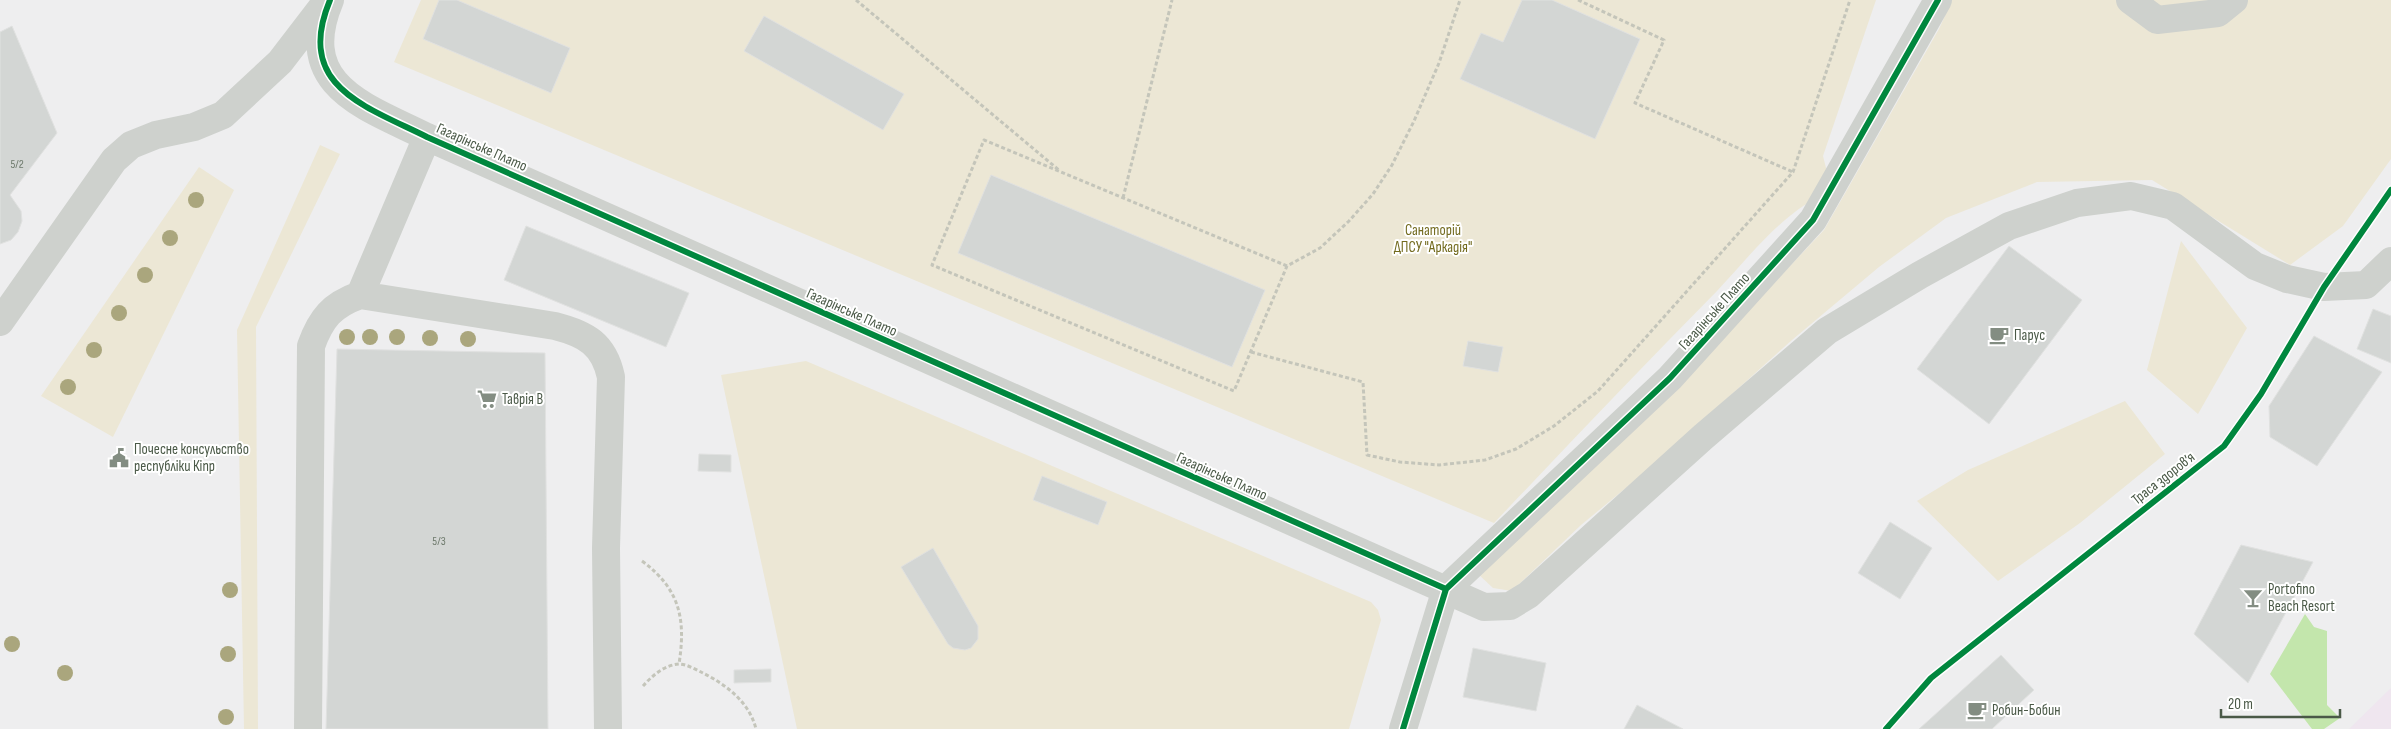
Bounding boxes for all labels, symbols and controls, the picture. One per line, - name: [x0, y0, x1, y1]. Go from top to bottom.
- street label: Гагарінське Плато: [433, 119, 530, 176]
- house number: 5/2: [10, 157, 24, 172]
- park label: Санаторій ДПСУ "Аркадія": [1394, 221, 1472, 257]
- street label: Гагарінське Плато: [1675, 269, 1754, 354]
- street label: Гагарінське Плато: [803, 284, 900, 341]
- cafe icon: Парус: [1988, 324, 2010, 346]
- place label: Парус: [2014, 326, 2045, 345]
- supermarket icon: Таврія В: [476, 388, 498, 410]
- place label: Таврія В: [502, 390, 543, 409]
- place label: Почесне консульство республіки Кіпр: [134, 440, 249, 476]
- public building icon: Почесне консульство республіки Кіпр: [108, 447, 130, 469]
- street label: Гагарінське Плато: [1173, 448, 1270, 505]
- street label: Траса здоров’я: [2128, 448, 2199, 509]
- house number: 5/3: [432, 534, 446, 549]
- place label: Portofino Beach Resort: [2268, 580, 2335, 616]
- bar icon: Portofino Beach Resort: [2242, 587, 2264, 609]
- scale bar: [2221, 686, 2340, 718]
- text: 20 m: [2228, 695, 2253, 714]
- cafe icon: Робин-Бобин: [1966, 699, 1988, 721]
- place label: Робин-Бобин: [1992, 701, 2060, 720]

